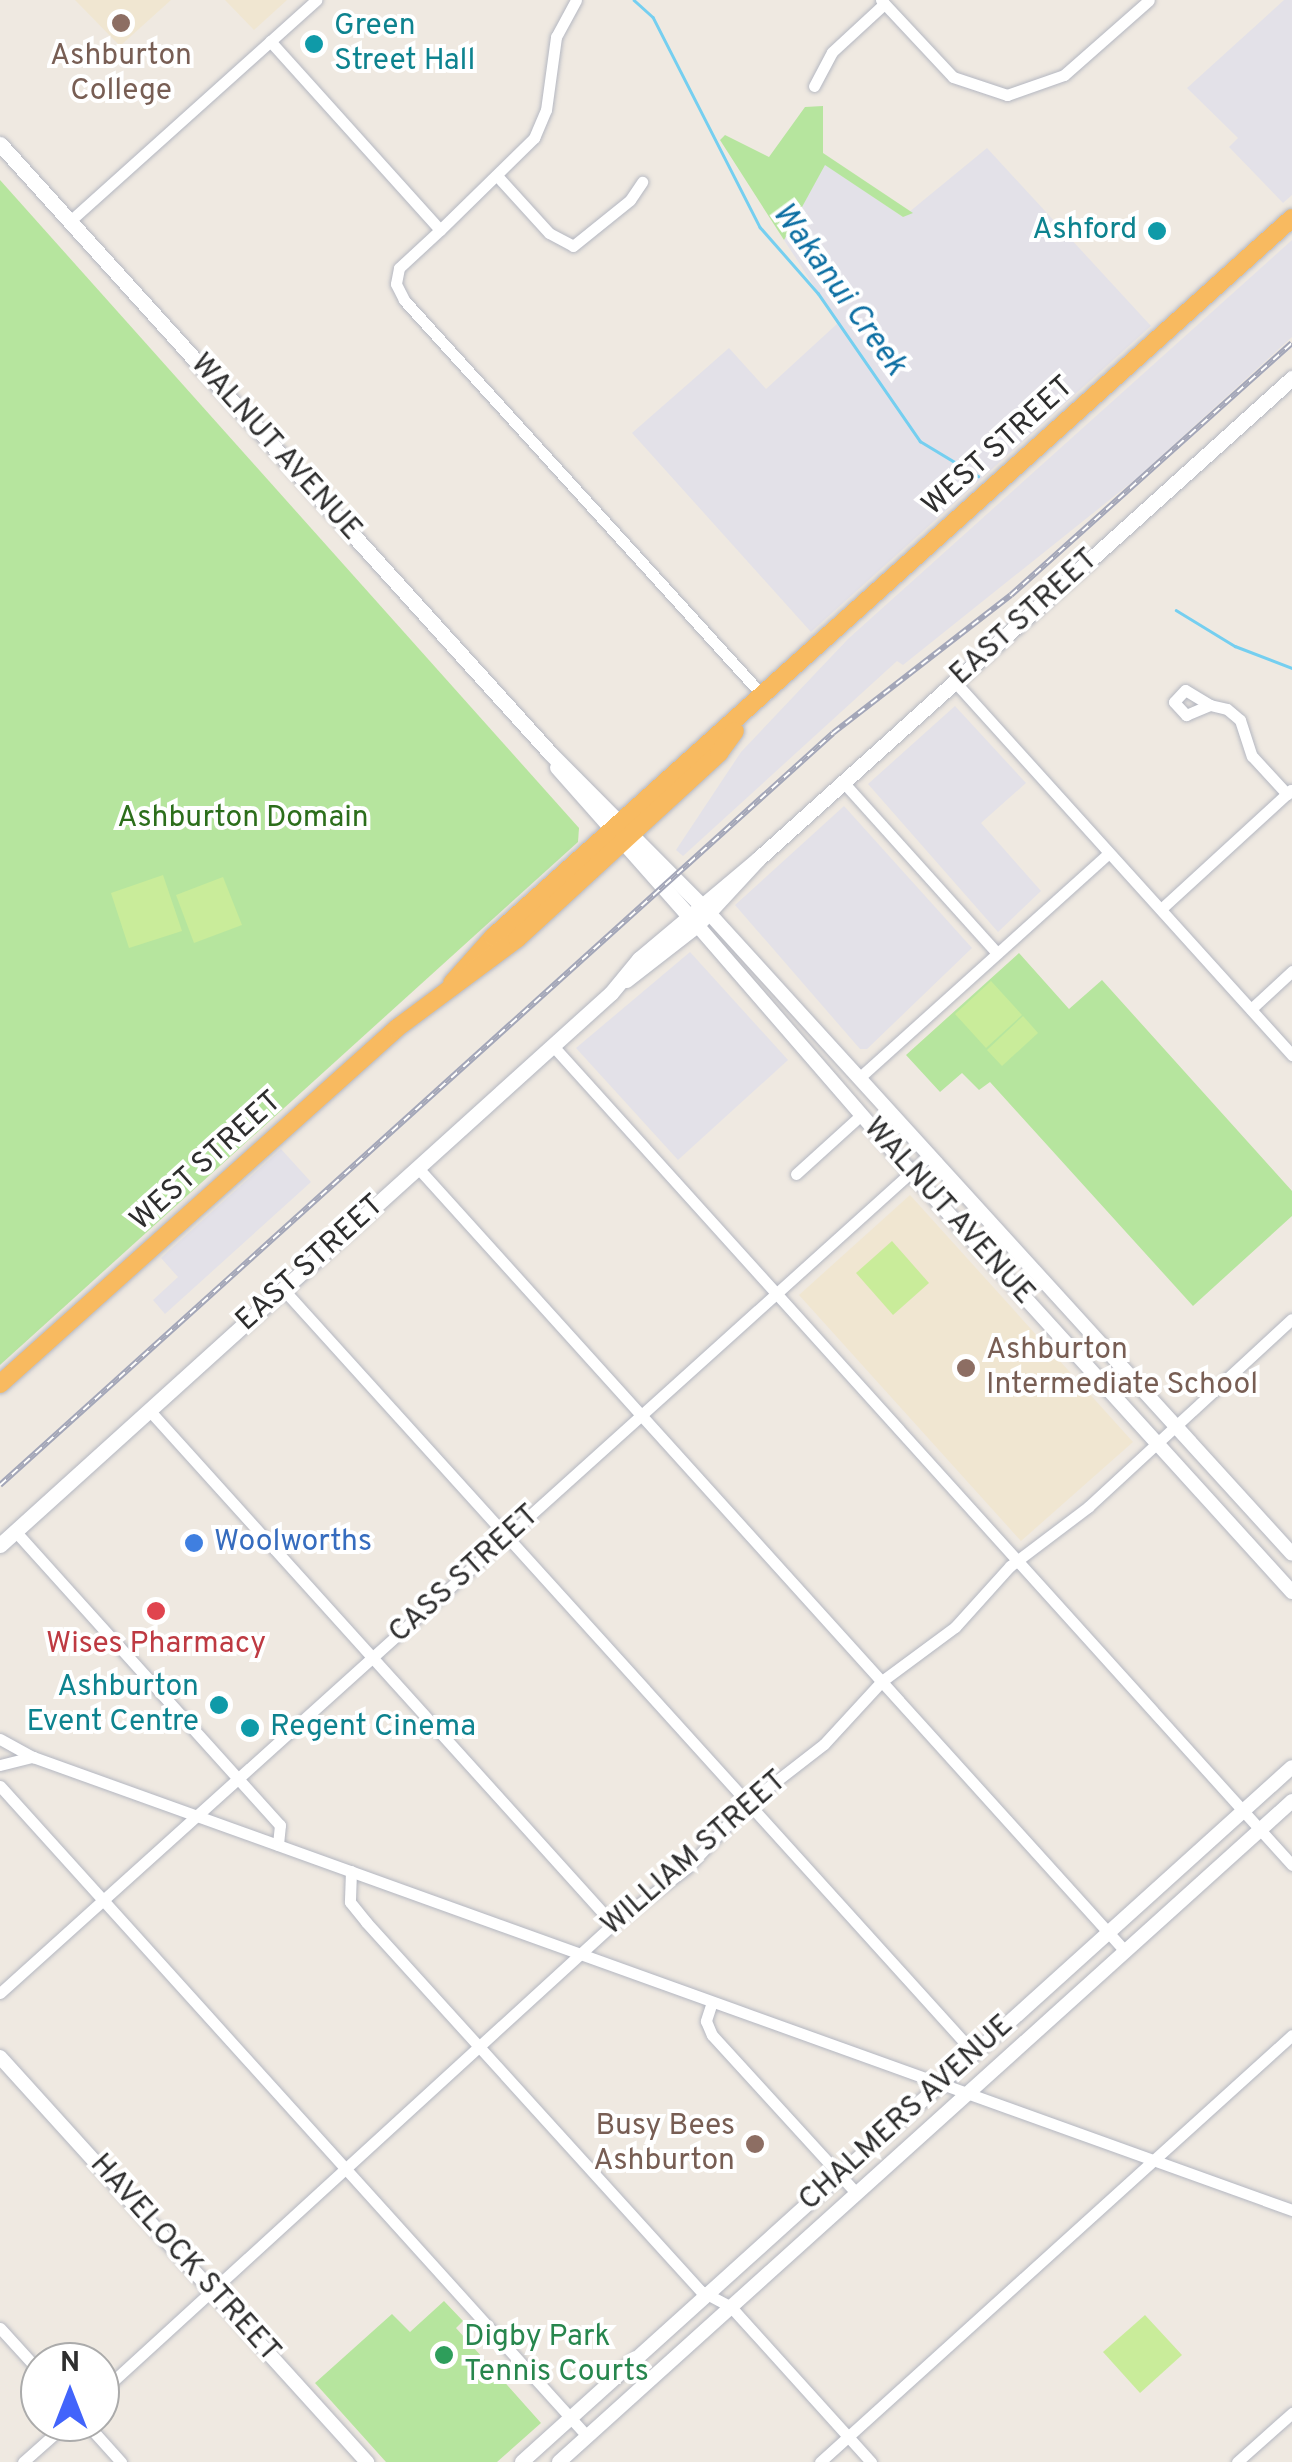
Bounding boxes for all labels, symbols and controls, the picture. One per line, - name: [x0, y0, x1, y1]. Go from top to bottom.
- place label: Green Street Hall: [334, 9, 475, 80]
- marker: Ashburton College: [110, 12, 132, 34]
- marker: Green Street Hall: [303, 33, 325, 55]
- place label: Ashburton College: [50, 39, 192, 110]
- water label: Wakanui Creek: [762, 196, 914, 384]
- place label: Ashford: [1032, 213, 1137, 249]
- marker: Ashford: [1146, 220, 1168, 242]
- street label: WALNUT AVENUE: [181, 346, 369, 550]
- street label: WEST STREET: [915, 369, 1083, 525]
- street label: EAST STREET: [943, 542, 1107, 694]
- park label: Ashburton Domain: [117, 801, 369, 837]
- street label: WEST STREET: [123, 1084, 291, 1240]
- street label: WALNUT AVENUE: [854, 1110, 1042, 1314]
- street label: EAST STREET: [229, 1188, 393, 1340]
- place label: Ashburton Intermediate School: [986, 1333, 1258, 1404]
- marker: Ashburton Intermediate School: [955, 1357, 977, 1379]
- street label: CASS STREET: [383, 1498, 547, 1652]
- place label: Woolworths: [214, 1525, 372, 1561]
- marker: Woolworths: [183, 1532, 205, 1554]
- marker: Wises Pharmacy: [145, 1600, 167, 1622]
- place label: Wises Pharmacy: [46, 1627, 266, 1663]
- place label: Ashburton Event Centre: [27, 1670, 199, 1740]
- marker: Ashburton Event Centre: [208, 1694, 230, 1716]
- place label: Regent Cinema: [270, 1710, 476, 1746]
- marker: Regent Cinema: [239, 1717, 261, 1739]
- street label: WILLIAM STREET: [595, 1764, 795, 1944]
- street label: CHALMERS AVENUE: [792, 2008, 1022, 2220]
- place label: Busy Bees Ashburton: [593, 2109, 735, 2180]
- marker: Busy Bees Ashburton: [744, 2133, 766, 2155]
- street label: HAVELOCK STREET: [81, 2148, 287, 2370]
- place label: Digby Park Tennis Courts: [464, 2320, 649, 2390]
- north arrow: [20, 2342, 120, 2442]
- marker: Digby Park Tennis Courts: [433, 2344, 455, 2366]
- text: N: [60, 2346, 80, 2382]

